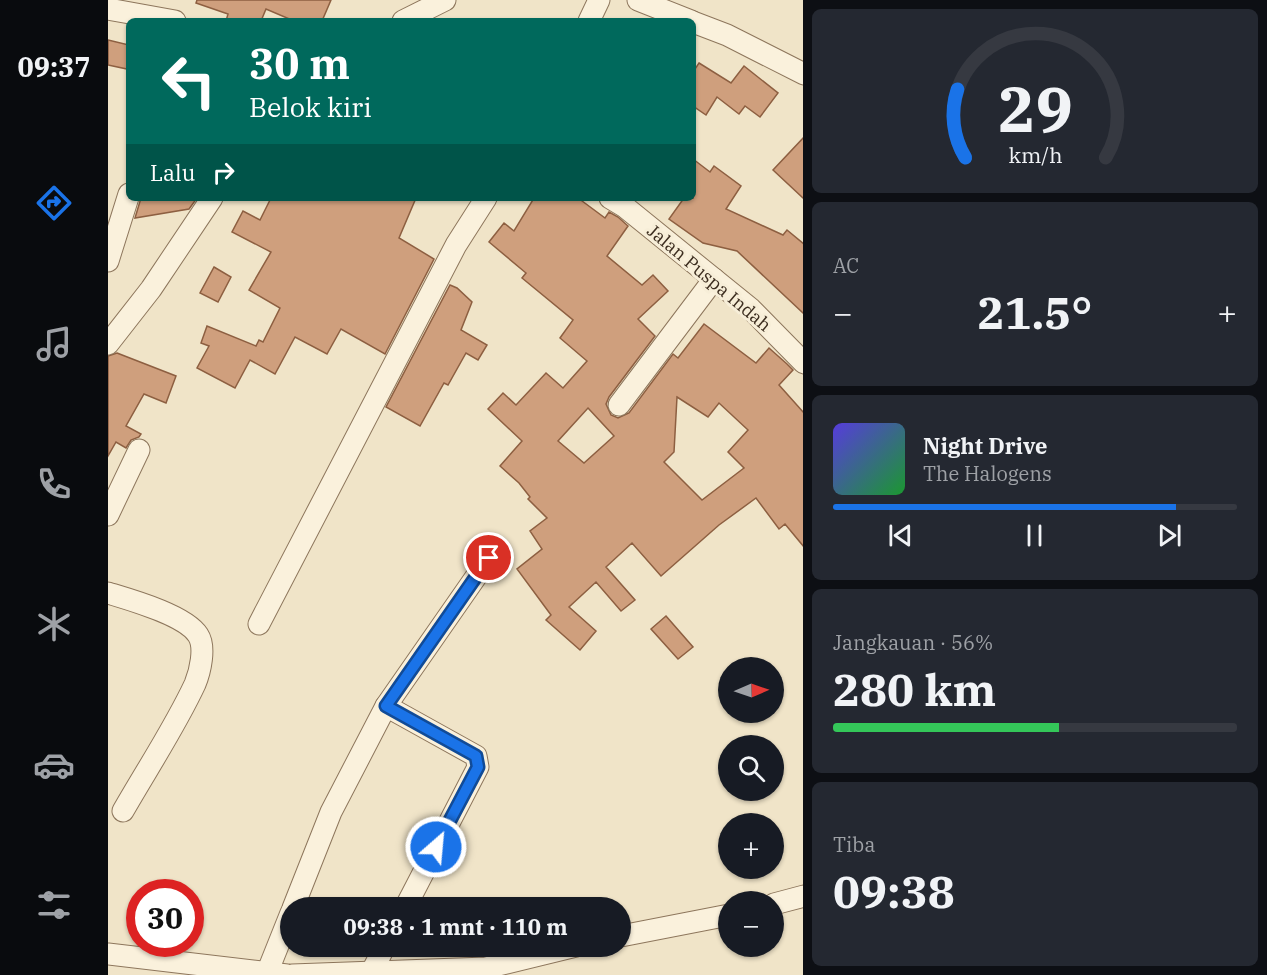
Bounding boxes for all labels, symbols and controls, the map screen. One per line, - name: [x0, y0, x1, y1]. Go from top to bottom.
- text: 30 m: [249, 36, 350, 91]
- icon: left: [150, 42, 228, 120]
- text: 09:37: [18, 49, 90, 84]
- text: 29: [998, 68, 1072, 149]
- text: Belok kiri: [249, 89, 372, 124]
- text: km/h: [1008, 141, 1062, 169]
- icon: right: [207, 156, 240, 189]
- text: Lalu: [150, 158, 195, 187]
- icon: directions: [33, 182, 75, 224]
- street label: Jalan Puspa Indah: [643, 219, 776, 336]
- text: AC: [833, 252, 859, 279]
- text: 21.5°: [978, 283, 1092, 341]
- text: −: [833, 291, 853, 334]
- text: +: [1217, 291, 1237, 334]
- icon: music: [33, 323, 75, 365]
- text: Night Drive: [923, 431, 1048, 460]
- text: The Halogens: [923, 460, 1052, 487]
- icon: phone: [33, 463, 75, 505]
- icon: previous: [884, 519, 917, 552]
- icon: pause: [1018, 519, 1051, 552]
- icon: next: [1153, 519, 1186, 552]
- pin: [463, 532, 514, 583]
- icon: arrive: [472, 541, 505, 574]
- icon: climate: [33, 603, 75, 645]
- text: Jangkauan · 56%: [833, 629, 993, 656]
- north arrow: [718, 657, 784, 723]
- map controls: [718, 657, 784, 957]
- text: 280 km: [833, 660, 996, 718]
- button: search: [718, 735, 784, 801]
- icon: car: [33, 744, 75, 786]
- button: +: [718, 813, 784, 879]
- position arrow: [404, 815, 468, 879]
- text: Tiba: [833, 831, 875, 858]
- text: 09:38: [833, 862, 955, 920]
- speed limit sign: 30: [126, 879, 204, 957]
- icon: filters: [33, 884, 75, 926]
- button: −: [718, 891, 784, 957]
- text: 09:38 · 1 mnt · 110 m: [343, 912, 568, 941]

